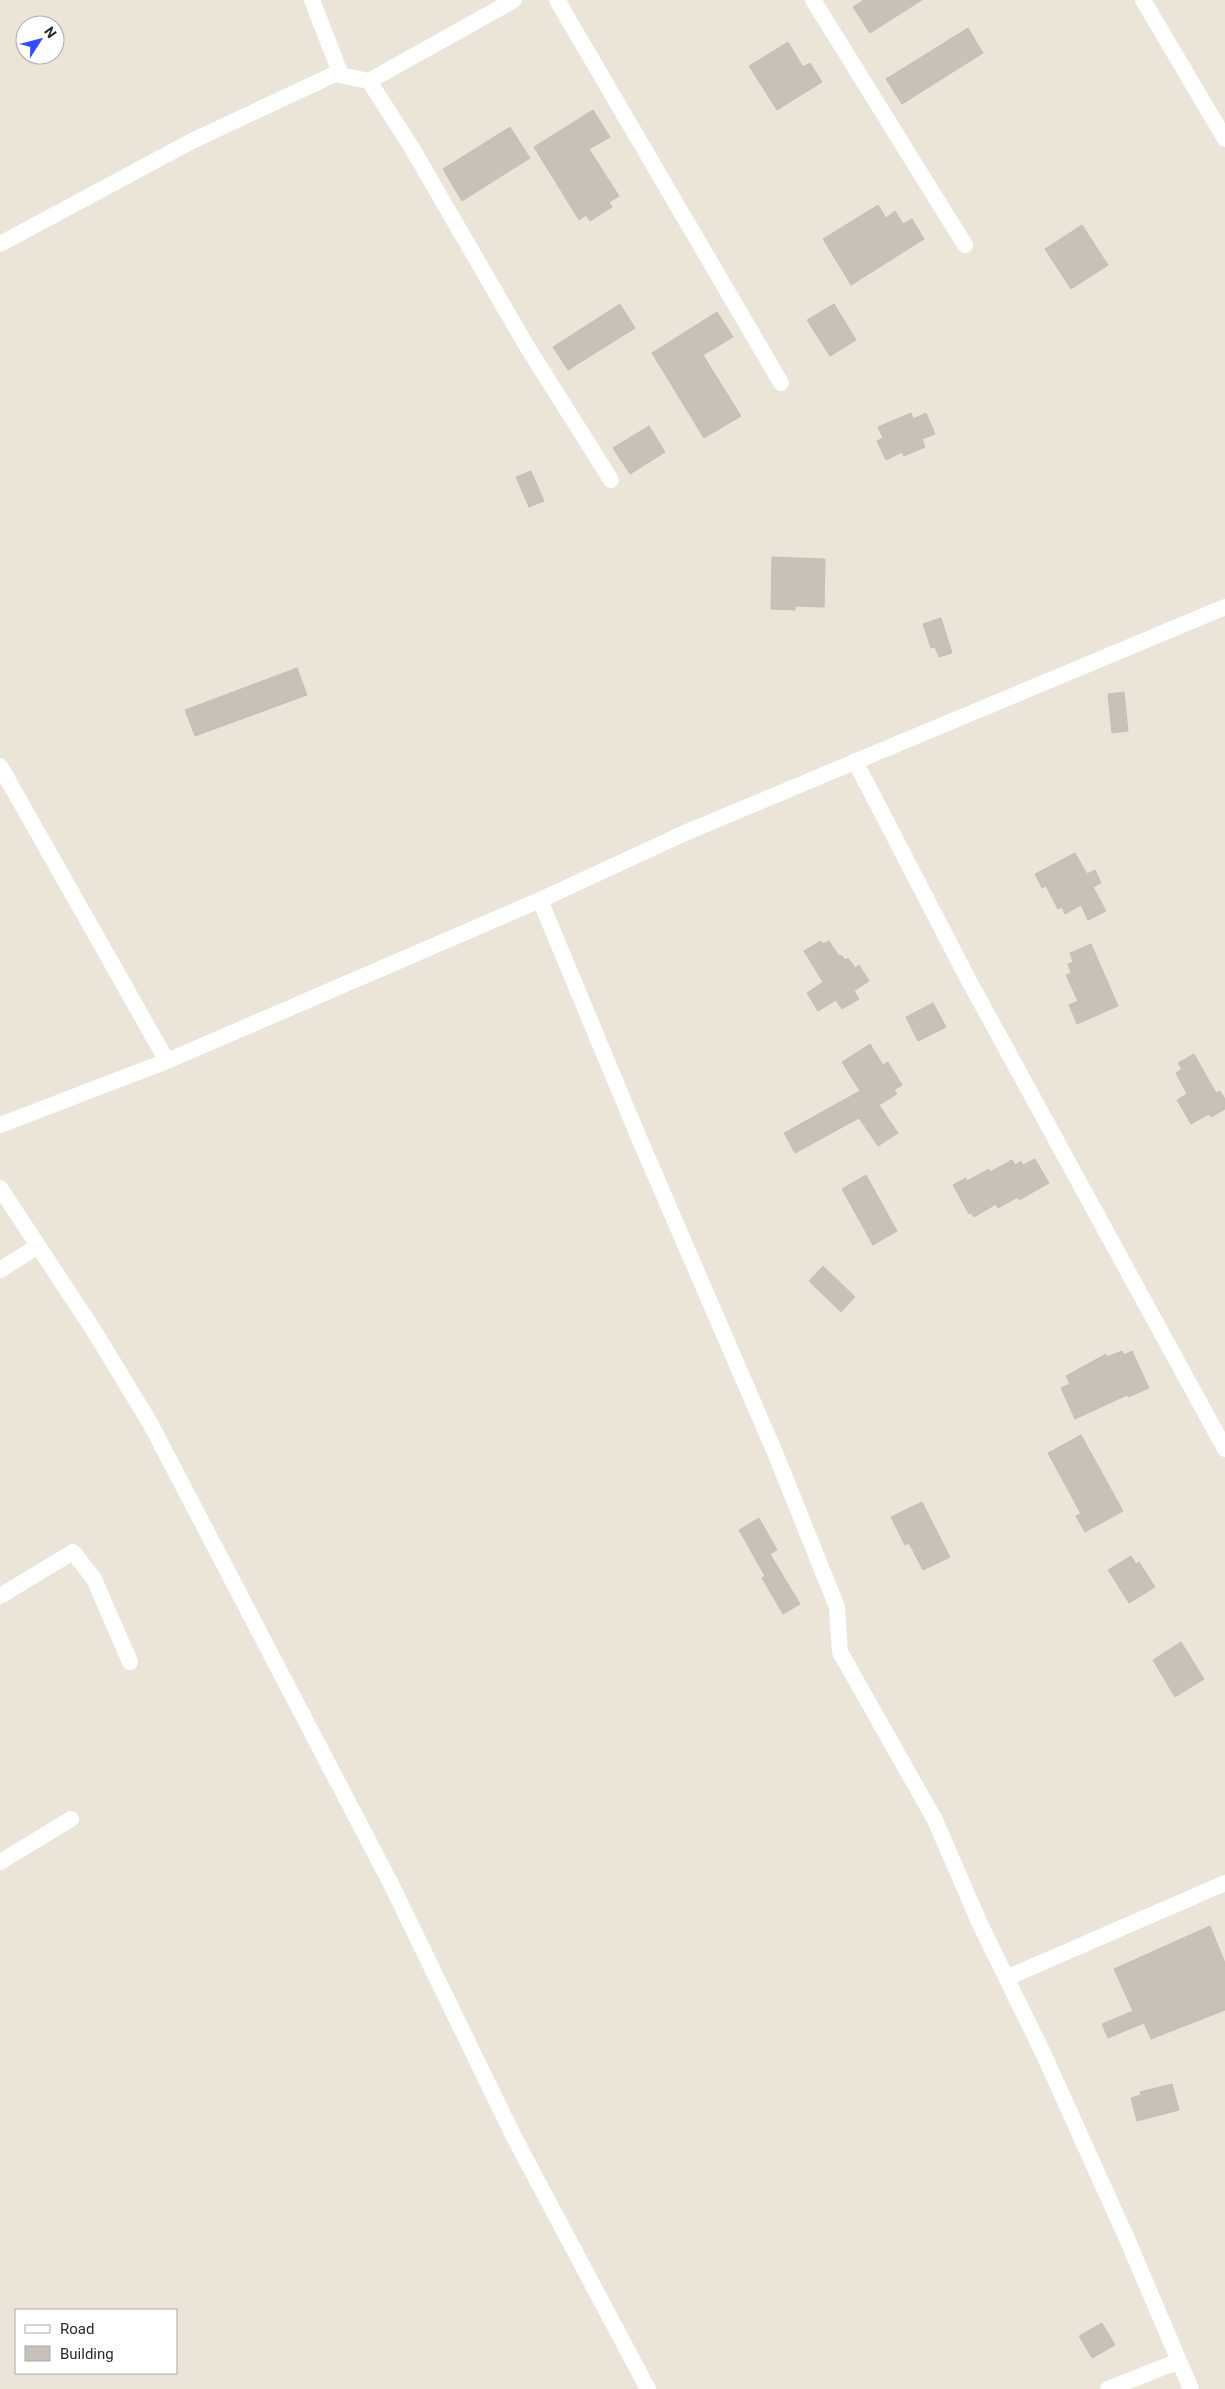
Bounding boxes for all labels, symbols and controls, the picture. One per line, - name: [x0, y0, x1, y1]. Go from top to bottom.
- north arrow: [15, 15, 65, 65]
- text: N: [41, 24, 60, 41]
- legend: [15, 2309, 178, 2374]
- text: Road: [60, 2320, 94, 2338]
- text: Building: [60, 2345, 114, 2363]

